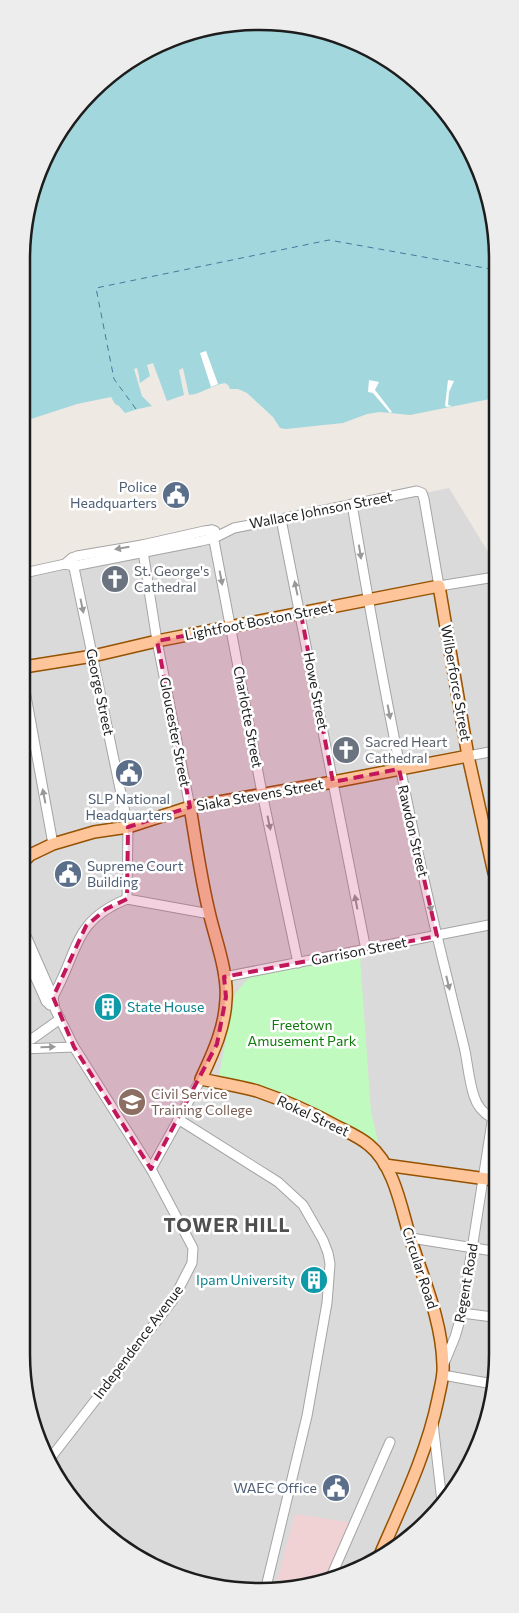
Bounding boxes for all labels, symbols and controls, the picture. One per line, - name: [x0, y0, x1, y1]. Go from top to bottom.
- place label: Police Headquarters: [70, 478, 157, 511]
- public building icon: Police Headquarters: [161, 480, 191, 510]
- street label: Wallace Johnson Street: [248, 487, 394, 532]
- one-way arrow: [356, 544, 364, 560]
- one-way arrow: [114, 545, 130, 553]
- place label: St. George's Cathedral: [134, 562, 209, 595]
- church icon: St. George's Cathedral: [100, 564, 130, 594]
- one-way arrow: [217, 570, 225, 586]
- one-way arrow: [291, 580, 299, 596]
- one-way arrow: [79, 598, 87, 614]
- street label: Lightfoot Boston Street: [183, 598, 335, 643]
- street label: Wilberforce Street: [438, 623, 475, 743]
- street label: George Street: [83, 647, 118, 737]
- street label: Howe Street: [301, 650, 332, 732]
- street label: Charlotte Street: [230, 665, 267, 770]
- street label: Gloucester Street: [157, 676, 195, 789]
- one-way arrow: [385, 704, 393, 720]
- place label: Sacred Heart Cathedral: [365, 733, 448, 766]
- church icon: Sacred Heart Cathedral: [331, 735, 361, 765]
- public building icon: SLP National Headquarters: [114, 758, 144, 788]
- street label: Siaka Stevens Street: [195, 775, 325, 814]
- street label: Rawdon Street: [395, 783, 432, 879]
- one-way arrow: [40, 788, 48, 804]
- place label: SLP National Headquarters: [86, 790, 172, 823]
- one-way arrow: [265, 816, 273, 832]
- place label: Supreme Court Building: [87, 857, 184, 890]
- public building icon: Supreme Court Building: [53, 859, 83, 889]
- one-way arrow: [352, 894, 360, 910]
- one-way arrow: [426, 898, 434, 913]
- street label: Garrison Street: [309, 933, 409, 968]
- one-way arrow: [444, 976, 452, 991]
- building icon: State House: [93, 992, 123, 1022]
- place label: State House: [127, 998, 204, 1015]
- park label: Freetown Amusement Park: [248, 1016, 357, 1049]
- one-way arrow: [40, 1043, 56, 1051]
- place label: Civil Service Training College: [151, 1085, 252, 1118]
- school or university icon: Civil Service Training College: [117, 1087, 147, 1117]
- street label: Rokel Street: [274, 1091, 352, 1140]
- district label: TOWER HILL: [163, 1213, 291, 1236]
- street label: Circular Road: [399, 1225, 442, 1311]
- street label: Regent Road: [450, 1242, 481, 1324]
- building icon: Ipam University: [299, 1265, 329, 1295]
- place label: Ipam University: [196, 1271, 295, 1288]
- street label: Independence Avenue: [89, 1281, 186, 1402]
- public building icon: WAEC Office: [321, 1473, 351, 1503]
- place label: WAEC Office: [233, 1479, 317, 1496]

